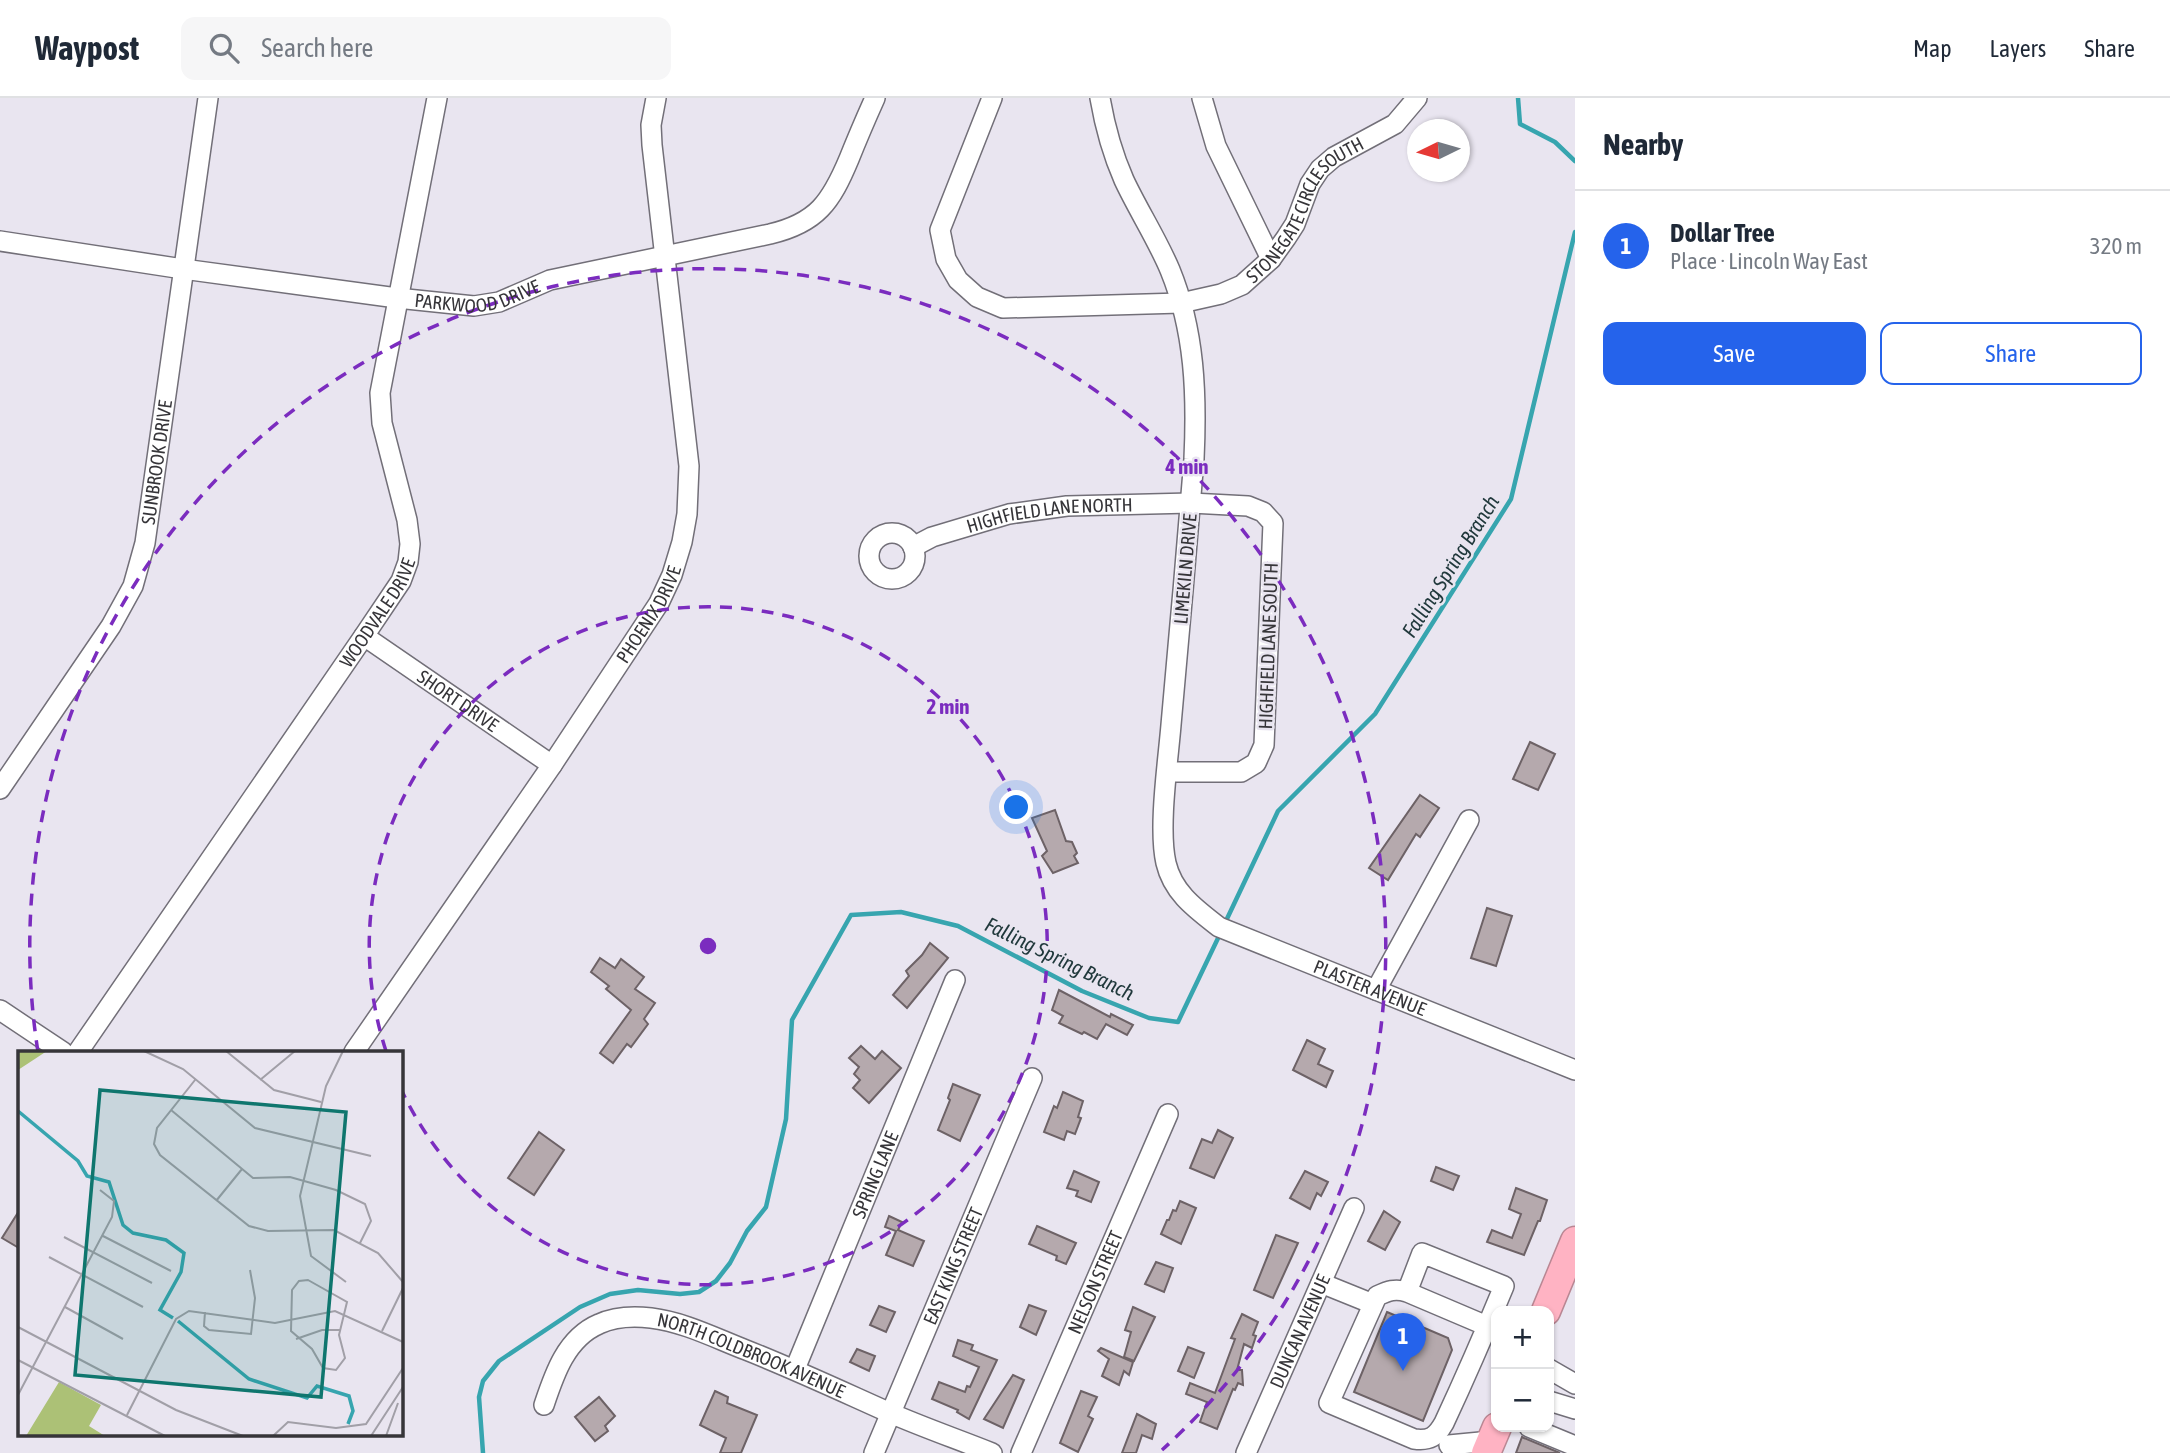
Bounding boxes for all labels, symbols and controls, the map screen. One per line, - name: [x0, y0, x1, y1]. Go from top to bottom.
- search box: [181, 17, 671, 80]
- text: Waypost: [35, 29, 139, 67]
- icon: search: [205, 29, 243, 67]
- text: Search here: [261, 33, 373, 63]
- text: Map: [1913, 35, 1952, 62]
- text: Layers: [1990, 35, 2046, 62]
- text: Share: [2084, 35, 2135, 62]
- north arrow: [1407, 119, 1470, 182]
- text: Nearby: [1603, 127, 1683, 161]
- street label: STONEGATE CIRCLE SOUTH: [1241, 132, 1367, 287]
- text: Dollar Tree: [1670, 218, 1775, 248]
- text: 1: [1621, 233, 1631, 259]
- text: 320 m: [2090, 233, 2142, 259]
- text: Place · Lincoln Way East: [1670, 248, 1868, 274]
- street label: PARKWOOD DRIVE: [414, 275, 543, 317]
- button: Save: [1603, 322, 1866, 385]
- button: Share: [1880, 322, 2142, 385]
- street label: SUNBROOK DRIVE: [137, 399, 176, 526]
- text: 4 min: [1165, 454, 1208, 478]
- water label: Falling Spring Branch: [1397, 491, 1503, 641]
- street label: HIGHFIELD LANE NORTH: [964, 493, 1133, 537]
- street label: LIMEKILN DRIVE: [1169, 513, 1201, 625]
- street label: WOODVALE DRIVE: [335, 555, 419, 671]
- street label: HIGHFIELD LANE SOUTH: [1254, 562, 1282, 730]
- street label: PHOENIX DRIVE: [612, 563, 685, 667]
- street label: SHORT DRIVE: [413, 665, 503, 736]
- text: 2 min: [927, 694, 969, 718]
- your location: [999, 790, 1033, 824]
- water label: Falling Spring Branch: [982, 912, 1138, 1004]
- centre of rings: [696, 934, 720, 958]
- street label: PLASTER AVENUE: [1310, 955, 1429, 1020]
- inset map: [18, 1051, 402, 1436]
- street label: SPRING LANE: [847, 1128, 902, 1221]
- street label: EAST KING STREET: [918, 1204, 987, 1328]
- street label: NELSON STREET: [1063, 1227, 1127, 1337]
- street label: DUNCAN AVENUE: [1265, 1271, 1334, 1391]
- map controls: [1491, 1306, 1554, 1432]
- button: +: [1491, 1306, 1554, 1369]
- street label: NORTH COLDBROOK AVENUE: [655, 1308, 849, 1402]
- pin: 1: [1380, 1313, 1426, 1371]
- button: −: [1491, 1369, 1554, 1432]

